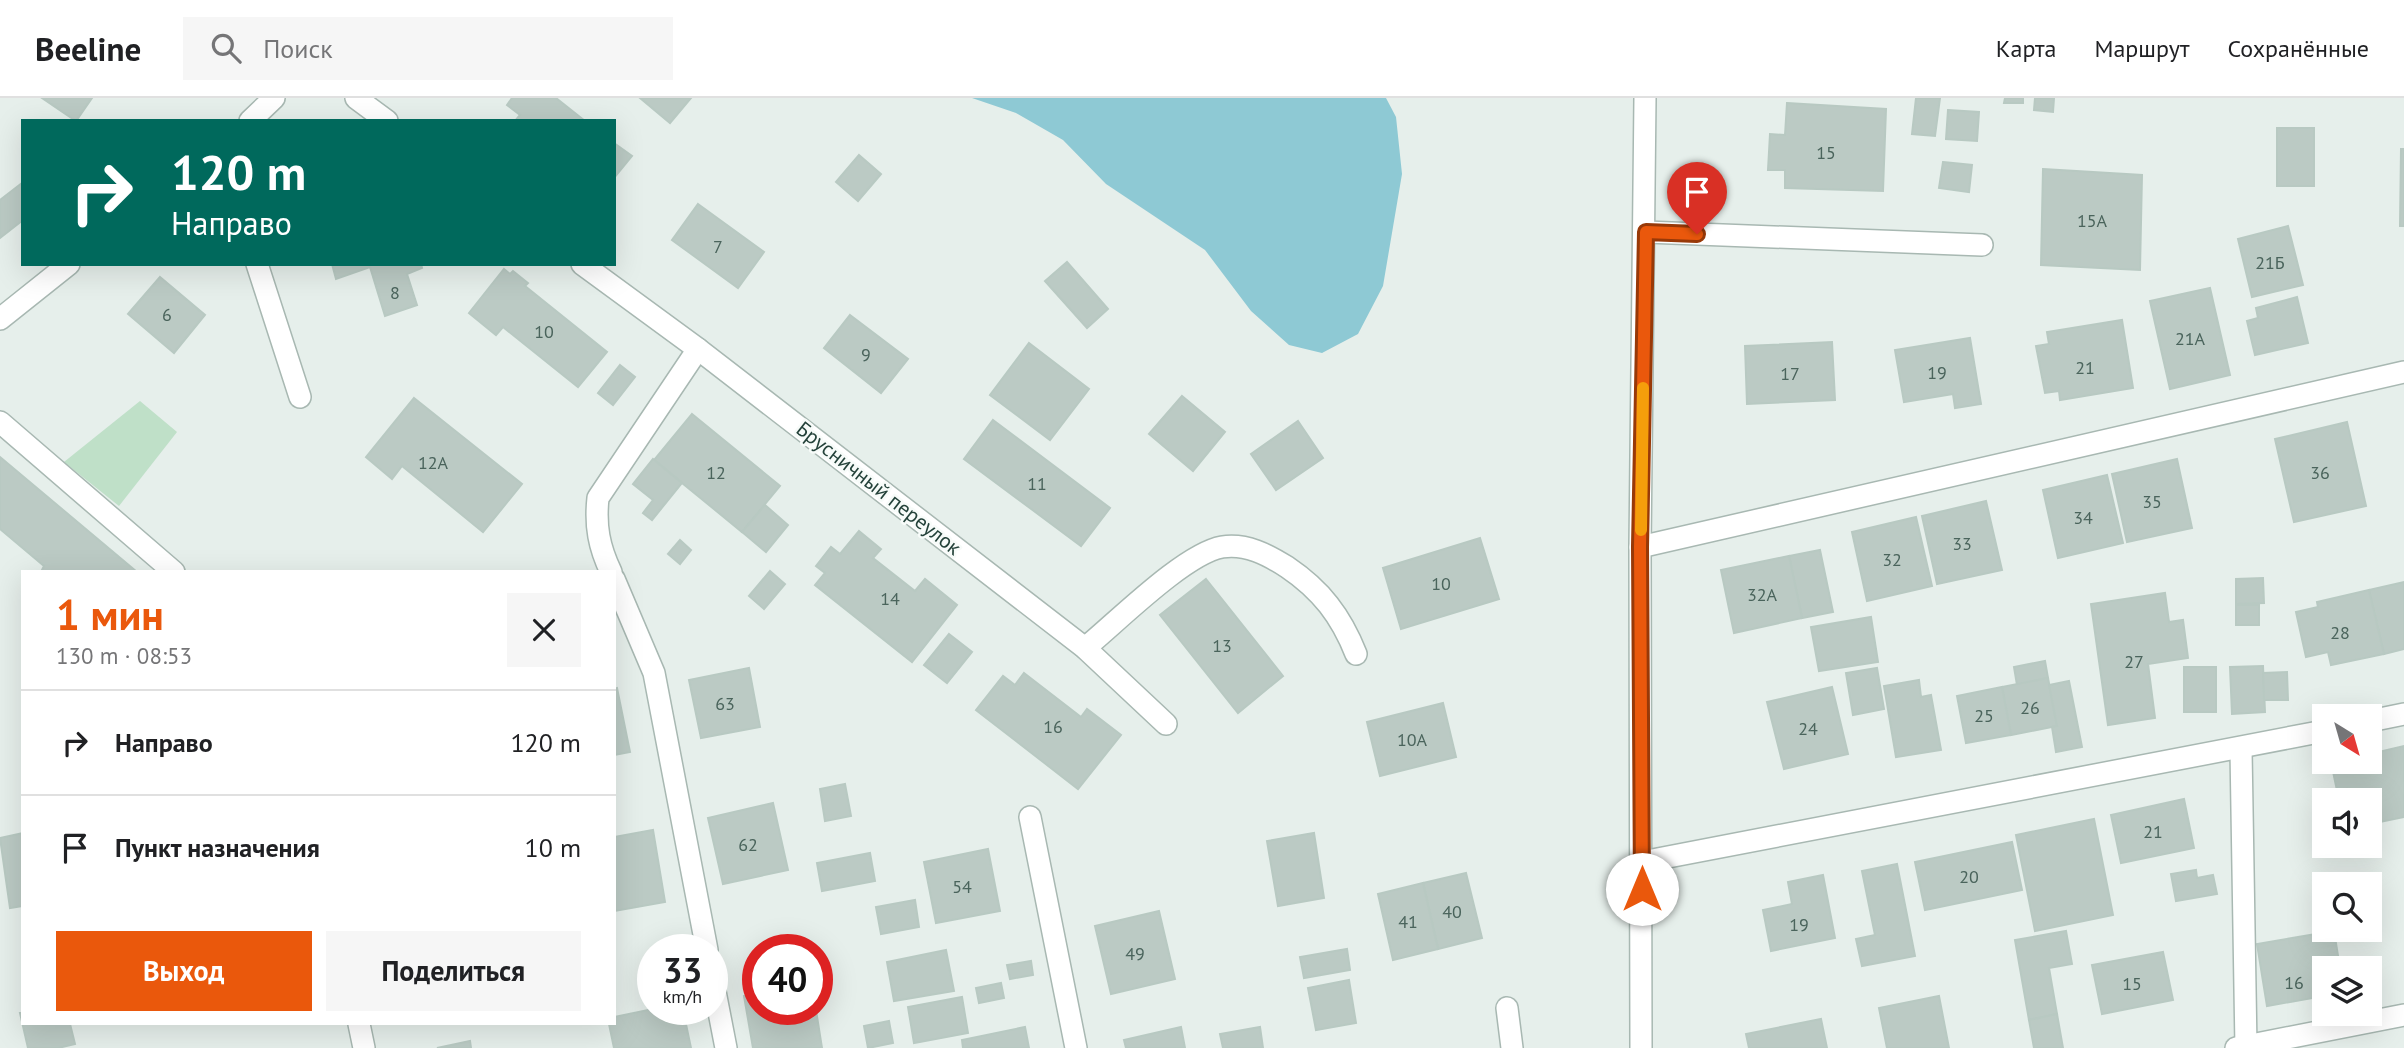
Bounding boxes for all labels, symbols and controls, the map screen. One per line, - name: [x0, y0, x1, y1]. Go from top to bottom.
- search box: [183, 17, 673, 80]
- text: Beeline: [35, 27, 141, 70]
- icon: search: [207, 29, 245, 67]
- text: Поиск: [263, 32, 333, 65]
- text: Карта: [1996, 33, 2056, 64]
- text: Маршрут: [2094, 33, 2189, 64]
- text: Сохранённые: [2227, 33, 2369, 64]
- text: 120 m: [171, 140, 306, 204]
- house number: 15: [1816, 141, 1836, 164]
- icon: right: [56, 147, 147, 238]
- pin: [1667, 162, 1727, 234]
- icon: arrive: [1678, 173, 1716, 211]
- text: Направо: [171, 202, 292, 244]
- house number: 15А: [2077, 209, 2108, 232]
- house number: 7: [713, 235, 723, 258]
- house number: 21Б: [2255, 251, 2285, 274]
- house number: 8: [390, 281, 400, 304]
- house number: 6: [162, 303, 172, 326]
- house number: 10: [534, 320, 554, 343]
- house number: 21А: [2175, 327, 2206, 350]
- house number: 9: [861, 343, 871, 366]
- house number: 21: [2075, 356, 2095, 379]
- house number: 19: [1927, 361, 1947, 384]
- house number: 17: [1780, 362, 1800, 385]
- street label: Брусничный переулок: [791, 415, 967, 561]
- house number: 12А: [418, 451, 449, 474]
- house number: 12: [706, 461, 726, 484]
- house number: 36: [2310, 461, 2330, 484]
- house number: 11: [1027, 472, 1047, 495]
- house number: 35: [2142, 490, 2162, 513]
- house number: 34: [2073, 506, 2093, 529]
- house number: 33: [1952, 532, 1972, 555]
- house number: 32: [1882, 548, 1902, 571]
- house number: 10: [1431, 572, 1451, 595]
- house number: 32А: [1747, 583, 1778, 606]
- text: 1 мин: [56, 587, 164, 642]
- house number: 14: [880, 587, 900, 610]
- button: close: [507, 593, 581, 667]
- house number: 28: [2330, 621, 2350, 644]
- house number: 13: [1212, 634, 1232, 657]
- text: 130 m · 08:53: [56, 641, 192, 670]
- house number: 27: [2124, 650, 2144, 673]
- house number: 63: [715, 692, 735, 715]
- house number: 26: [2020, 696, 2040, 719]
- house number: 25: [1974, 704, 1994, 727]
- north arrow: [2312, 704, 2382, 774]
- map controls: [2312, 704, 2382, 1026]
- house number: 16: [1043, 715, 1063, 738]
- house number: 24: [1798, 717, 1818, 740]
- icon: right: [56, 724, 94, 762]
- text: Направо: [115, 726, 213, 759]
- text: 120 m: [510, 726, 581, 759]
- house number: 10А: [1397, 728, 1428, 751]
- button: sound: [2312, 788, 2382, 858]
- house number: 21: [2143, 820, 2163, 843]
- icon: arrive: [56, 829, 94, 867]
- text: Пункт назначения: [115, 831, 320, 864]
- text: 10 m: [525, 831, 581, 864]
- house number: 62: [738, 833, 758, 856]
- position arrow: [1605, 852, 1679, 926]
- house number: 20: [1959, 865, 1979, 888]
- button: search: [2312, 872, 2382, 942]
- house number: 54: [952, 875, 972, 898]
- house number: 40: [1442, 900, 1462, 923]
- house number: 41: [1398, 910, 1418, 933]
- house number: 19: [1789, 913, 1809, 936]
- button: Выход: [56, 931, 312, 1011]
- button: Поделиться: [326, 931, 581, 1011]
- speed limit sign: 40: [742, 934, 833, 1025]
- house number: 49: [1125, 942, 1145, 965]
- text: 33: [663, 947, 702, 993]
- button: layers: [2312, 956, 2382, 1026]
- house number: 16: [2284, 971, 2304, 994]
- house number: 15: [2122, 972, 2142, 995]
- text: km/h: [663, 985, 702, 1008]

